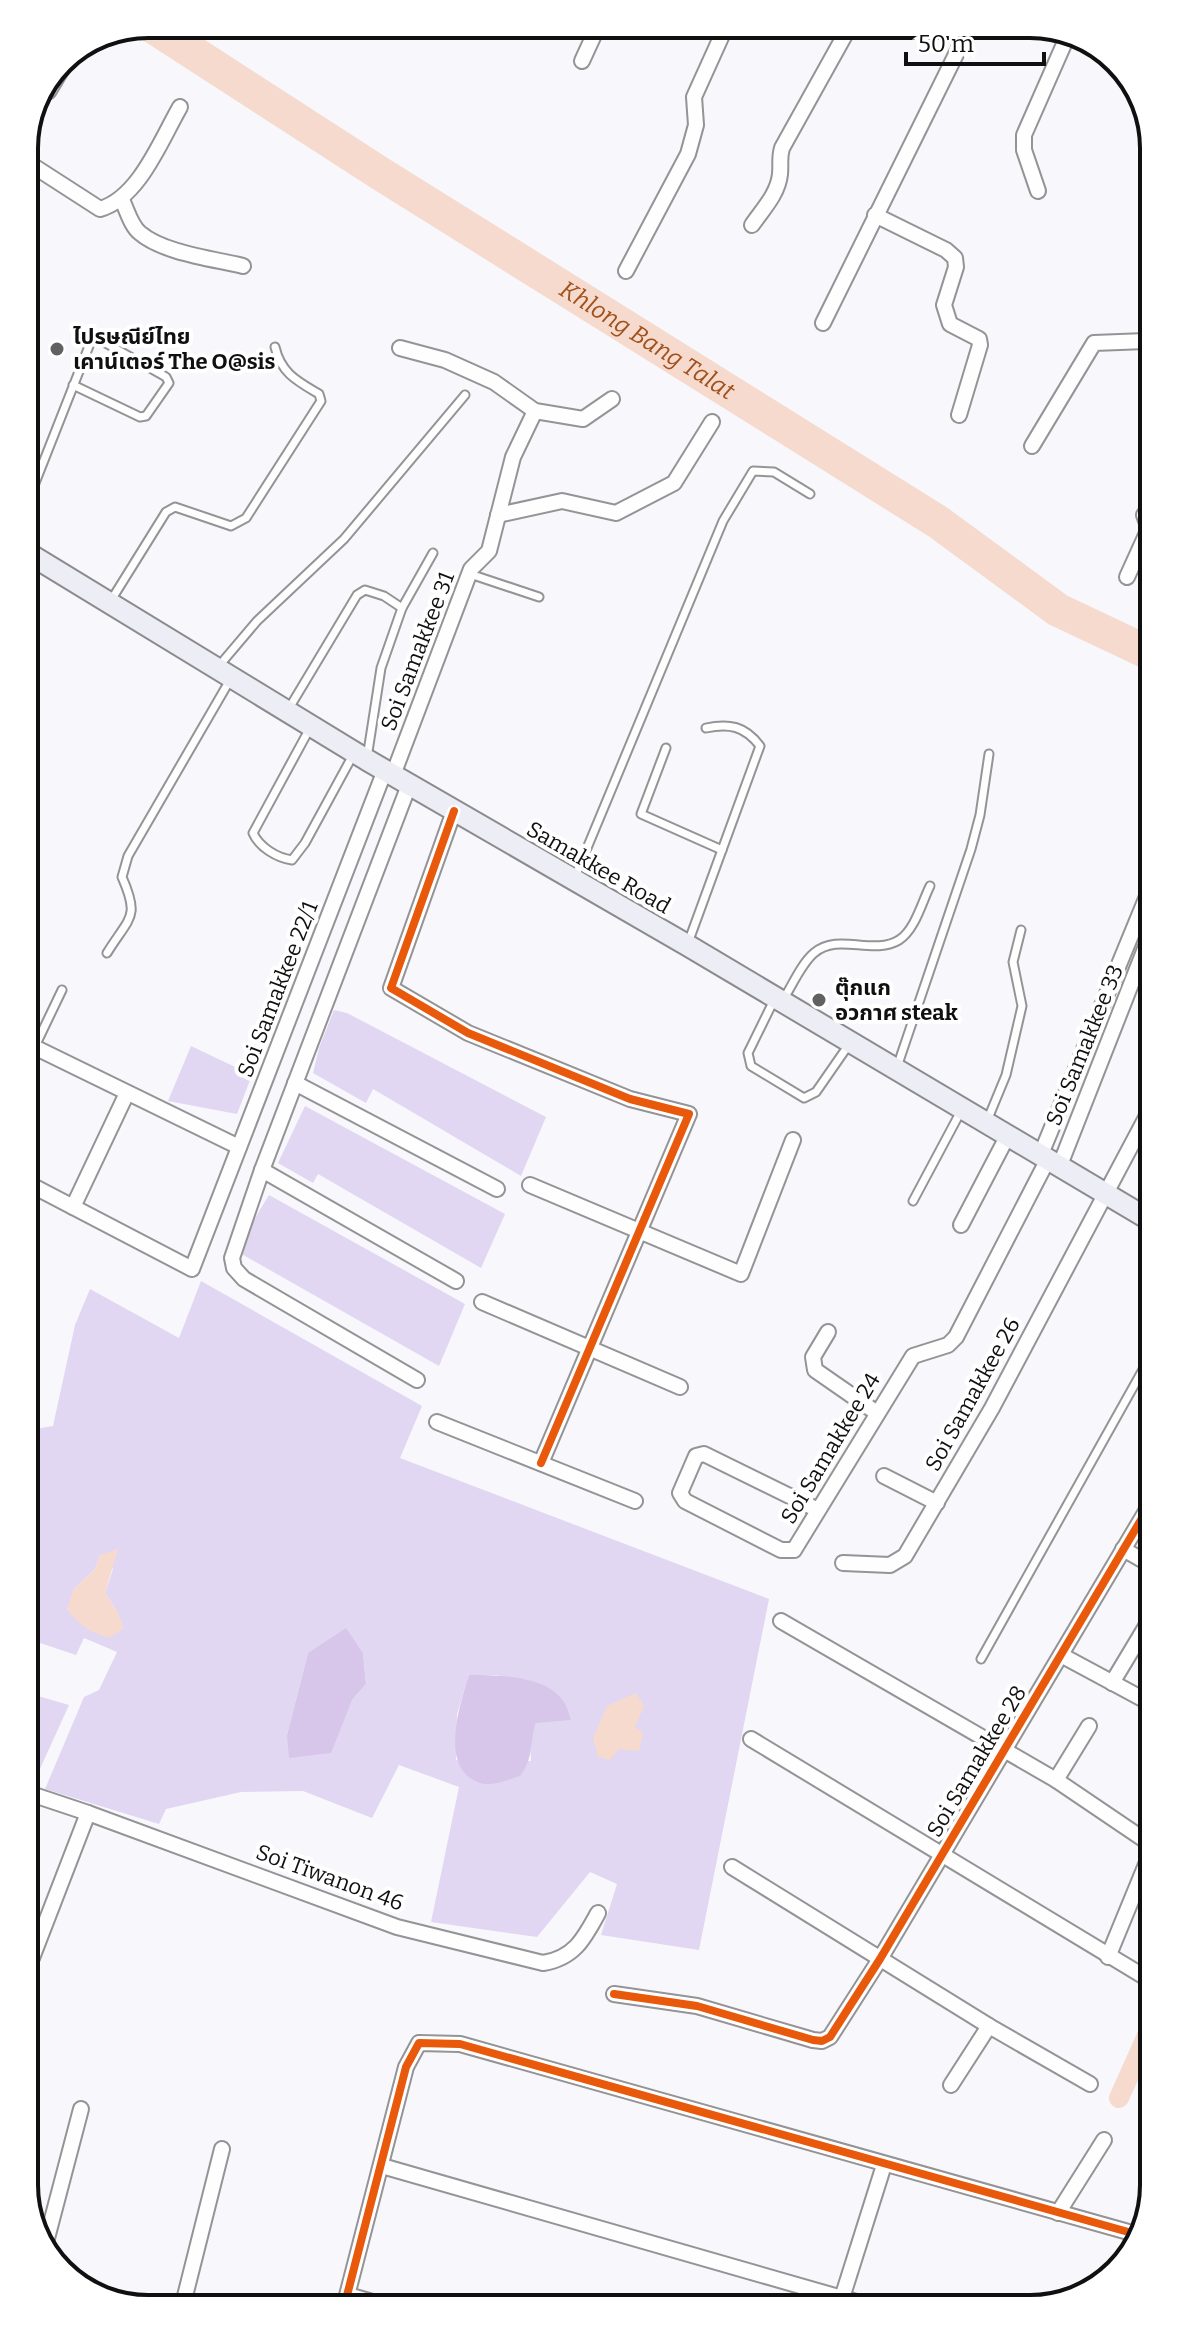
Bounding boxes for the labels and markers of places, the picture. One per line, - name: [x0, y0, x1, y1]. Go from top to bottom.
- place label: ไปรษณีย์ไทย เคาน์เตอร์ The O@sis: [73, 323, 276, 375]
- marker: ไปรษณีย์ไทย เคาน์เตอร์ The O@sis: [48, 340, 66, 358]
- place label: ตุ๊กแก อวกาศ steak: [835, 974, 958, 1026]
- marker: ตุ๊กแก อวกาศ steak: [810, 991, 828, 1009]

